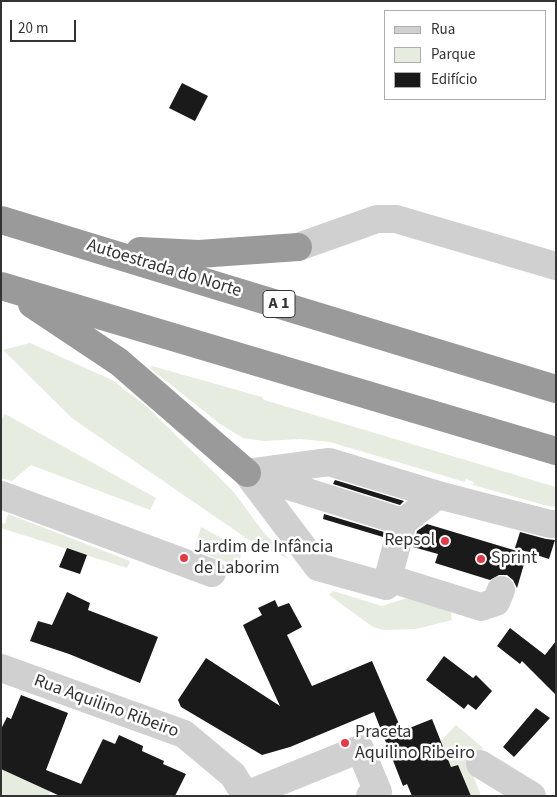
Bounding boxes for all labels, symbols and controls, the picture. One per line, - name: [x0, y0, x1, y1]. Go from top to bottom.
- scale bar: [12, 10, 79, 42]
- legend: [384, 10, 547, 100]
- text: 20 m: [18, 18, 48, 39]
- text: Rua: [431, 19, 455, 40]
- text: Parque: [431, 44, 475, 65]
- text: Edifício: [431, 69, 478, 90]
- street label: Autoestrada do Norte: [84, 235, 244, 303]
- road number: A 1: [263, 290, 295, 318]
- place label: Repsol: [384, 530, 435, 552]
- marker: Repsol: [439, 535, 451, 547]
- place label: Jardim de Infância de Laborim: [194, 537, 333, 580]
- place label: Sprint: [491, 548, 537, 570]
- marker: Jardim de Infância de Laborim: [178, 552, 190, 564]
- marker: Sprint: [475, 553, 487, 565]
- street label: Rua Aquilino Ribeiro: [31, 671, 181, 743]
- place label: Praceta Aquilino Ribeiro: [355, 722, 475, 764]
- marker: Praceta Aquilino Ribeiro: [339, 737, 351, 749]

